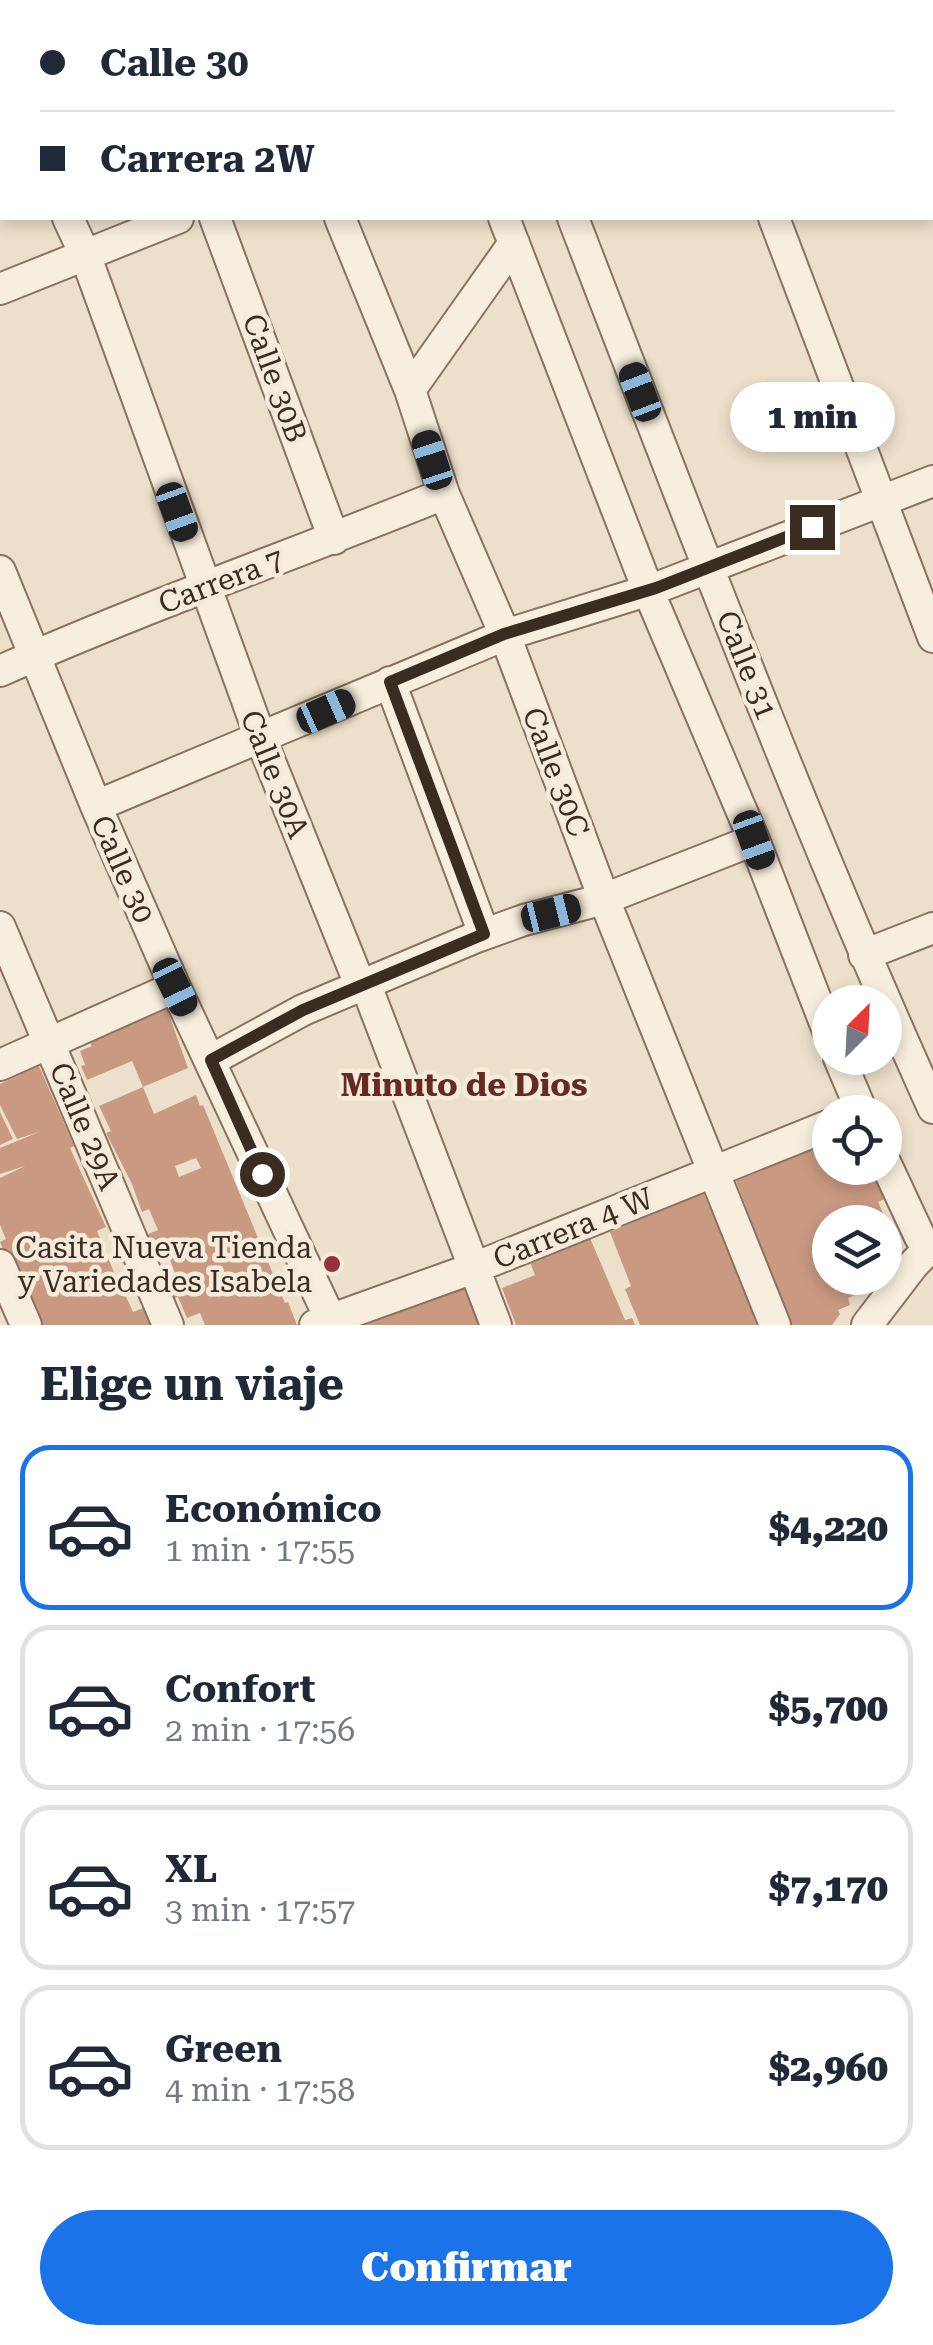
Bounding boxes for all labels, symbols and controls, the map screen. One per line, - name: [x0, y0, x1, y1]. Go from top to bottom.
- text: Calle 30: [100, 41, 248, 85]
- text: Carrera 2W: [100, 137, 315, 181]
- street label: Calle 30B: [236, 309, 314, 447]
- car: [615, 359, 665, 425]
- callout: 1 min: [730, 382, 894, 452]
- text: 1 min: [768, 398, 857, 436]
- car: [408, 427, 456, 493]
- car: [153, 479, 201, 545]
- route end: [790, 505, 835, 550]
- street label: Carrera 7: [153, 541, 289, 621]
- street label: Calle 31: [709, 606, 785, 724]
- car: [292, 685, 360, 737]
- street label: Calle 30C: [515, 702, 597, 842]
- street label: Calle 30A: [233, 705, 317, 843]
- car: [730, 807, 778, 873]
- street label: Calle 30: [84, 810, 162, 928]
- car: [518, 891, 584, 935]
- car: [148, 953, 202, 1021]
- north arrow: [812, 985, 902, 1075]
- map controls: [812, 985, 902, 1295]
- street label: Calle 29A: [43, 1057, 127, 1195]
- district label: Minuto de Dios: [341, 1066, 587, 1104]
- button: locate: [812, 1095, 902, 1185]
- route start: [240, 1152, 285, 1197]
- street label: Carrera 4 W: [488, 1180, 659, 1276]
- button: layers: [812, 1205, 902, 1295]
- place label: Casita Nueva Tienda y Variedades Isabela: [15, 1230, 312, 1299]
- marker: Casita Nueva Tienda y Variedades Isabela: [321, 1253, 343, 1275]
- text: Elige un viaje: [40, 1358, 344, 1411]
- icon: car: [45, 1483, 135, 1573]
- text: Económico: [165, 1487, 382, 1531]
- text: $4,220: [769, 1506, 888, 1550]
- text: 1 min · 17:55: [165, 1531, 355, 1569]
- icon: car: [45, 1663, 135, 1753]
- text: Confort: [165, 1667, 315, 1711]
- text: $5,700: [769, 1686, 888, 1730]
- text: 2 min · 17:56: [165, 1711, 355, 1749]
- icon: car: [45, 1843, 135, 1933]
- text: XL: [165, 1847, 217, 1891]
- text: $7,170: [769, 1866, 888, 1910]
- text: 3 min · 17:57: [165, 1891, 355, 1929]
- icon: car: [45, 2023, 135, 2113]
- text: Green: [165, 2027, 282, 2071]
- text: $2,960: [769, 2046, 888, 2090]
- text: 4 min · 17:58: [165, 2071, 355, 2109]
- button: Confirmar: [40, 2210, 893, 2325]

